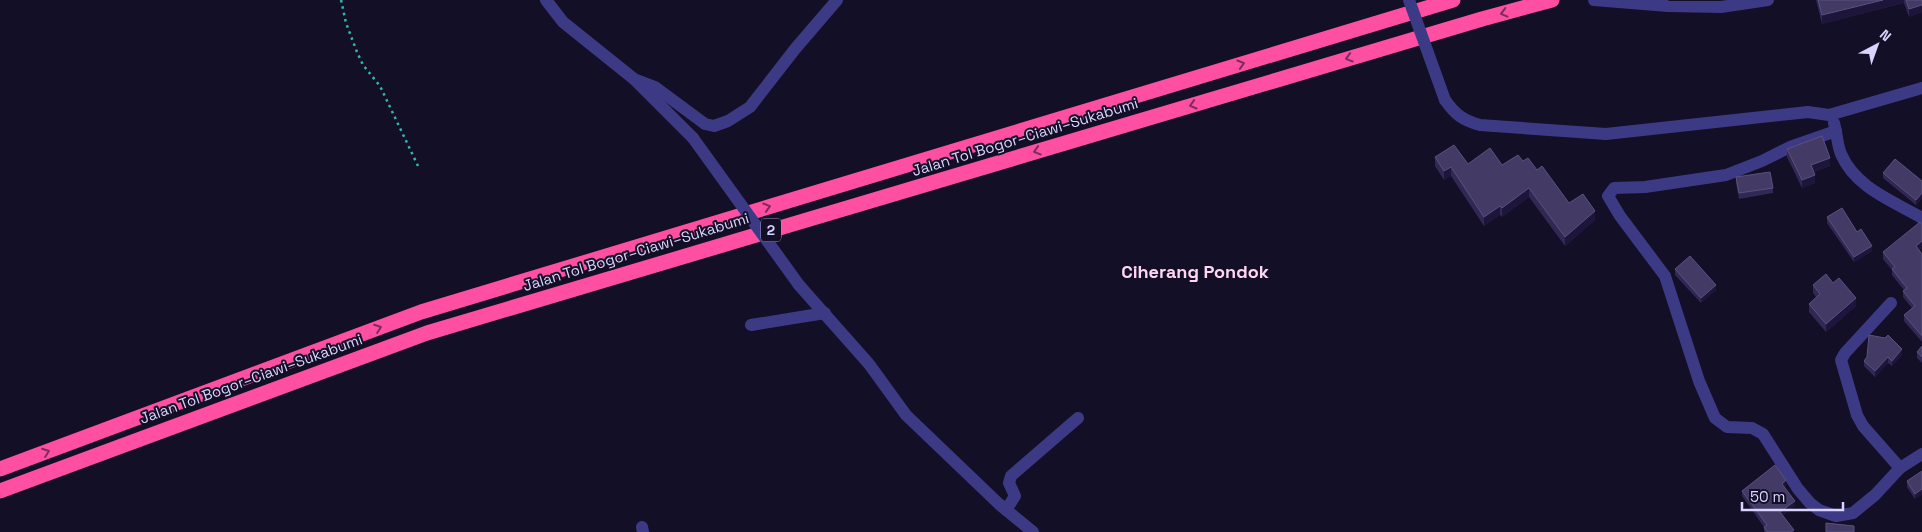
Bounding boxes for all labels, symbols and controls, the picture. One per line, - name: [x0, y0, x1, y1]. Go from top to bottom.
- one-way arrow: [1501, 7, 1509, 17]
- north arrow: [1852, 20, 1902, 70]
- text: N: [1876, 25, 1895, 45]
- one-way arrow: [1345, 53, 1353, 63]
- one-way arrow: [1237, 60, 1245, 70]
- street label: Jalan Tol Bogor–Ciawi–Sukabumi: [909, 93, 1140, 180]
- one-way arrow: [1189, 99, 1197, 109]
- one-way arrow: [1033, 146, 1042, 156]
- one-way arrow: [763, 203, 771, 213]
- street label: Jalan Tol Bogor–Ciawi–Sukabumi: [520, 208, 751, 295]
- road number: 2: [761, 218, 781, 242]
- district label: Ciherang Pondok: [1121, 260, 1269, 283]
- one-way arrow: [373, 324, 382, 334]
- street label: Jalan Tol Bogor–Ciawi–Sukabumi: [137, 329, 365, 428]
- one-way arrow: [41, 448, 49, 458]
- scale bar: [1742, 480, 1843, 512]
- text: 50 m: [1750, 487, 1785, 506]

